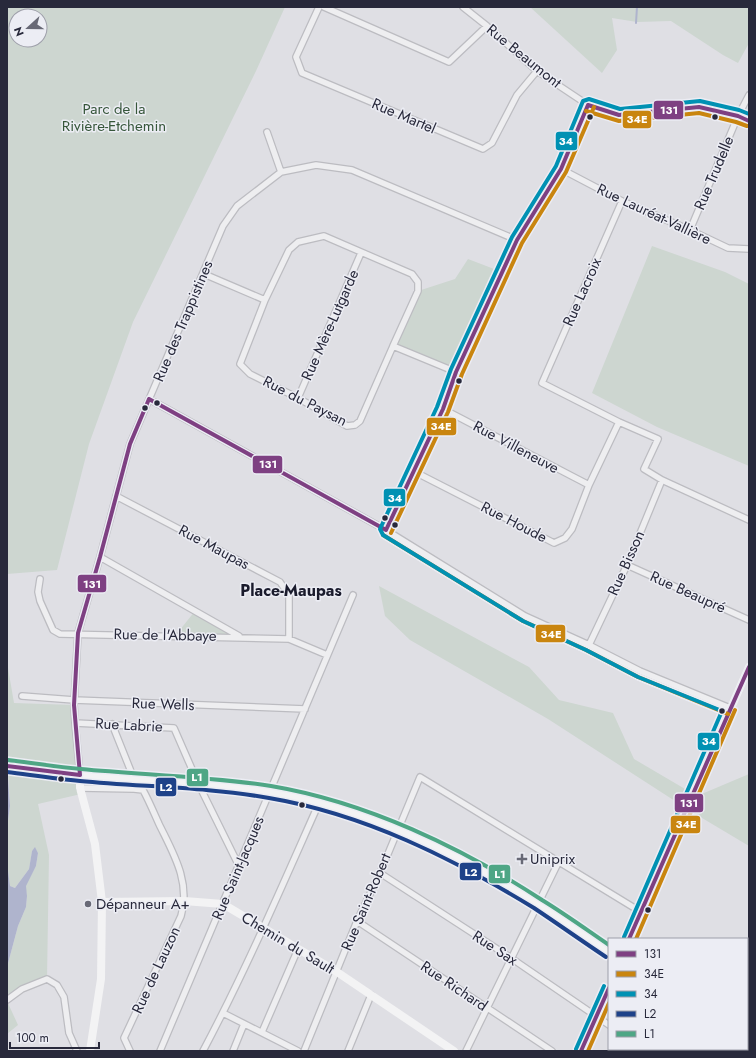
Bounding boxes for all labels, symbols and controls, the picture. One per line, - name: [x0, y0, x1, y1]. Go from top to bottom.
- north arrow: [8, 8, 48, 48]
- street label: Rue Beaumont: [482, 19, 567, 93]
- text: N: [10, 25, 28, 39]
- street label: Rue Martel: [368, 93, 440, 139]
- park label: Parc de la Rivière-Etchemin: [62, 98, 166, 137]
- line badge: 131: [653, 100, 684, 120]
- text: 131: [660, 102, 678, 118]
- line badge: 34E: [622, 110, 652, 129]
- text: 34E: [626, 111, 648, 127]
- unlabelled marker: [585, 112, 595, 122]
- unlabelled marker: [710, 112, 720, 122]
- line badge: 34: [555, 131, 578, 151]
- street label: Rue Trudelle: [689, 132, 740, 213]
- text: 34: [559, 133, 574, 149]
- street label: Rue Lauréat-Vallière: [593, 178, 715, 250]
- street label: Rue Lacroix: [557, 254, 607, 330]
- street label: Rue des Trappistines: [148, 257, 218, 385]
- street label: Rue Mère-Lutgarde: [296, 266, 364, 384]
- street label: Rue du Paysan: [259, 370, 351, 432]
- unlabelled marker: [454, 376, 464, 386]
- unlabelled marker: [152, 398, 162, 408]
- unlabelled marker: [140, 403, 150, 413]
- street label: Rue Villeneuve: [469, 415, 563, 479]
- line badge: 34E: [426, 417, 457, 436]
- text: 34E: [430, 418, 452, 434]
- line badge: 131: [252, 455, 283, 474]
- text: 131: [259, 456, 277, 472]
- line badge: 34: [383, 488, 406, 507]
- text: 34: [388, 490, 403, 506]
- street label: Rue Houde: [477, 496, 551, 548]
- unlabelled marker: [380, 513, 390, 523]
- street label: Rue Maupas: [175, 519, 253, 575]
- unlabelled marker: [390, 520, 400, 530]
- street label: Rue Bisson: [602, 527, 650, 599]
- street label: Rue Beaupré: [647, 566, 730, 619]
- line badge: 131: [77, 574, 107, 593]
- text: 131: [83, 576, 101, 592]
- district label: Place-Maupas: [240, 579, 342, 602]
- street label: Rue de l'Abbaye: [113, 623, 217, 647]
- line badge: 34E: [535, 624, 566, 643]
- text: 34E: [540, 626, 562, 642]
- street label: Rue Wells: [131, 692, 195, 716]
- unlabelled marker: [717, 706, 727, 716]
- street label: Rue Labrie: [95, 712, 164, 738]
- line badge: 34: [697, 732, 720, 751]
- text: 34: [702, 733, 717, 749]
- line badge: L1: [186, 768, 209, 787]
- text: L1: [191, 769, 203, 785]
- unlabelled marker: [56, 774, 66, 784]
- line badge: L2: [155, 777, 177, 797]
- text: L2: [159, 779, 173, 795]
- line badge: 131: [674, 793, 704, 813]
- text: 131: [680, 795, 698, 811]
- unlabelled marker: [297, 800, 307, 810]
- street label: Rue Saint-Jacques: [206, 813, 270, 923]
- line badge: 34E: [670, 815, 701, 834]
- text: 34E: [675, 816, 697, 832]
- place label: Uniprix: [530, 848, 576, 870]
- street label: Rue Saint-Robert: [336, 849, 397, 954]
- marker: Uniprix: [517, 854, 527, 864]
- line badge: L2: [459, 862, 482, 881]
- text: L2: [464, 864, 478, 880]
- line badge: L1: [488, 864, 511, 884]
- text: L1: [494, 866, 506, 882]
- place label: Dépanneur A+: [96, 893, 190, 915]
- marker: Dépanneur A+: [83, 899, 93, 909]
- unlabelled marker: [643, 905, 653, 915]
- street label: Chemin du Sault: [237, 906, 339, 980]
- street label: Rue de Lauzon: [126, 923, 186, 1017]
- street label: Rue Sax: [468, 925, 523, 971]
- legend: [608, 938, 748, 1050]
- text: 131: [644, 945, 661, 963]
- street label: Rue Richard: [416, 955, 492, 1017]
- text: 34E: [644, 965, 664, 983]
- text: 34: [644, 985, 658, 1003]
- text: L2: [644, 1005, 656, 1023]
- scale bar: [10, 1024, 99, 1050]
- text: L1: [644, 1025, 655, 1043]
- text: 100 m: [16, 1029, 49, 1047]

